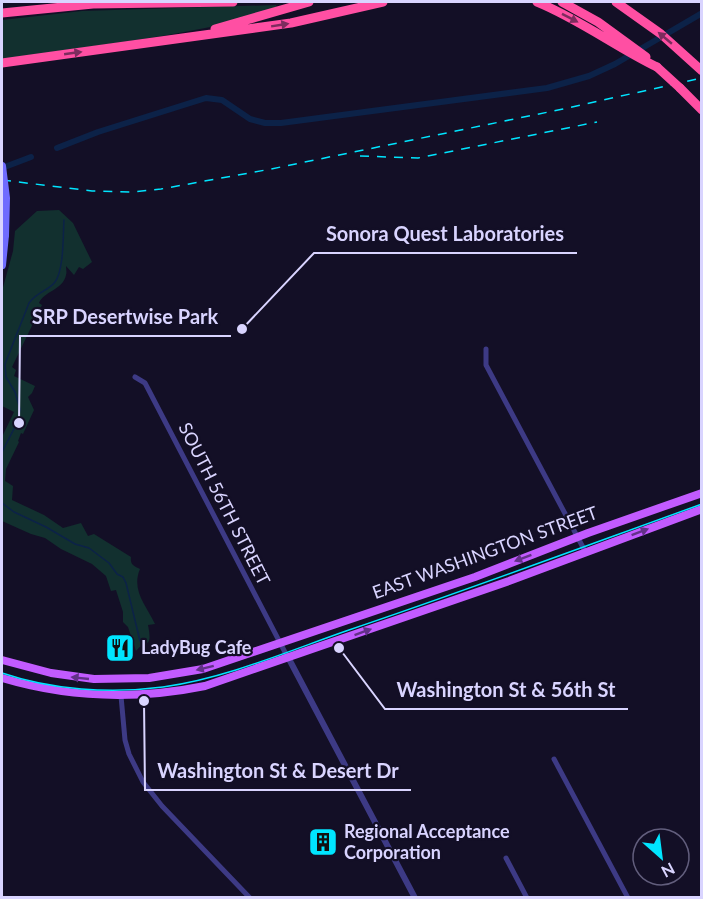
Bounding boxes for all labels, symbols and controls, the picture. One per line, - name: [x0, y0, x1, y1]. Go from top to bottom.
- one-way arrow: [562, 13, 579, 22]
- one-way arrow: [271, 20, 290, 29]
- one-way arrow: [658, 32, 673, 45]
- one-way arrow: [64, 48, 83, 57]
- callout: Sonora Quest Laboratories: [314, 215, 577, 253]
- text: Sonora Quest Laboratories: [326, 221, 564, 245]
- callout: SRP Desertwise Park: [20, 298, 231, 336]
- text: SRP Desertwise Park: [32, 304, 219, 328]
- street label: SOUTH 56TH STREET: [174, 419, 276, 589]
- street label: EAST WASHINGTON STREET: [369, 501, 601, 603]
- one-way arrow: [632, 527, 650, 537]
- one-way arrow: [513, 554, 531, 564]
- one-way arrow: [355, 626, 373, 636]
- restaurant icon: LadyBug Cafe: [104, 632, 136, 664]
- place label: LadyBug Cafe: [141, 636, 252, 658]
- one-way arrow: [195, 664, 214, 674]
- callout: Washington St & 56th St: [385, 671, 628, 709]
- one-way arrow: [70, 673, 89, 682]
- text: Washington St & 56th St: [397, 677, 616, 701]
- callout: Washington St & Desert Dr: [145, 752, 411, 790]
- text: Washington St & Desert Dr: [157, 758, 399, 782]
- place label: Regional Acceptance Corporation: [344, 820, 510, 863]
- building icon: Regional Acceptance Corporation: [307, 826, 339, 858]
- north arrow: [631, 827, 691, 887]
- text: N: [658, 859, 678, 882]

